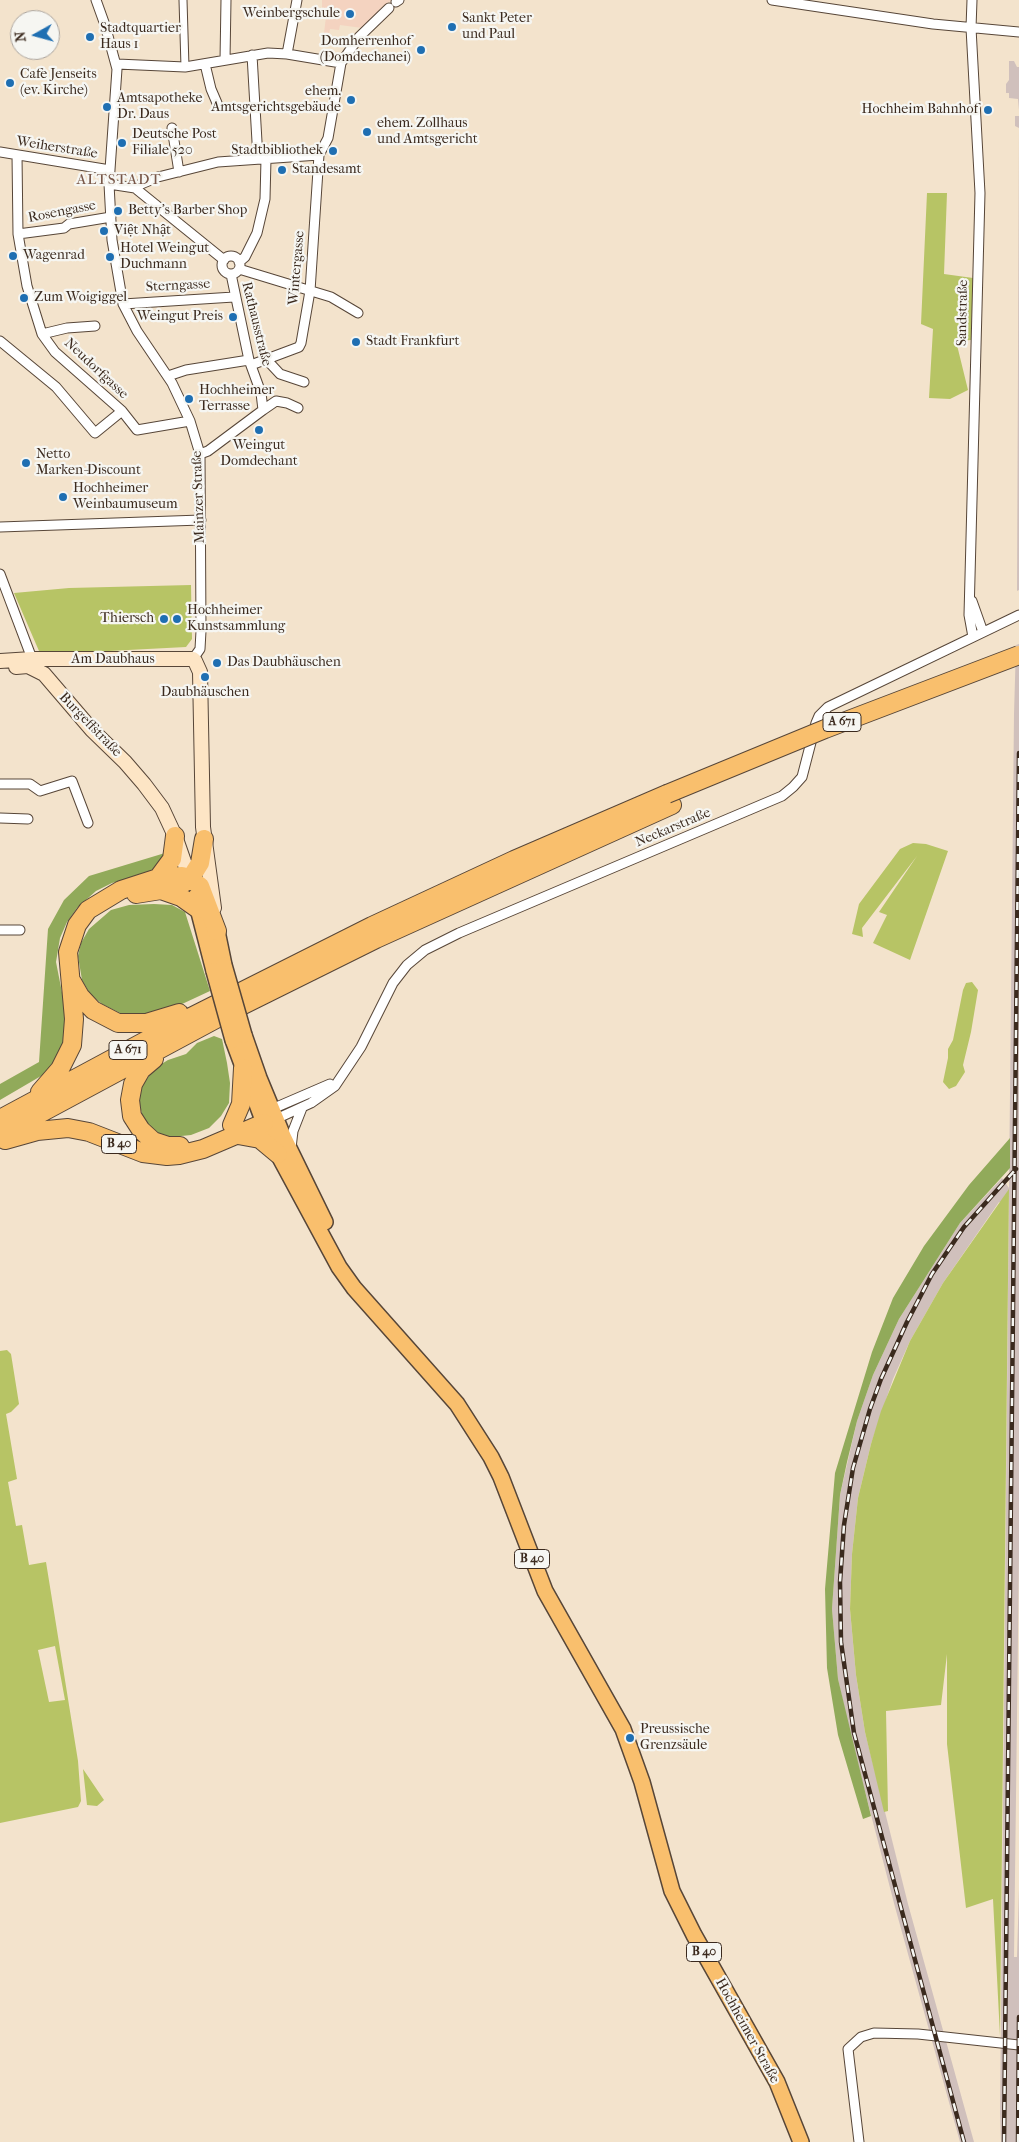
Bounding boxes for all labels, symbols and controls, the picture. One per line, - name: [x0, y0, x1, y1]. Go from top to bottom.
- place label: Weinbergschule: [243, 6, 340, 22]
- marker: Weinbergschule: [344, 8, 356, 20]
- north arrow: [10, 10, 60, 60]
- place label: Sankt Peter und Paul: [462, 11, 532, 44]
- place label: Stadtquartier Haus 1: [100, 21, 181, 54]
- marker: Sankt Peter und Paul: [446, 21, 458, 33]
- text: N: [12, 30, 30, 43]
- marker: Stadtquartier Haus 1: [84, 31, 96, 43]
- place label: Domherrenhof (Domdechanei): [320, 34, 411, 66]
- marker: Domherrenhof (Domdechanei): [415, 44, 427, 56]
- place label: Cafe Jenseits (ev. Kirche): [20, 67, 97, 100]
- marker: Cafe Jenseits (ev. Kirche): [4, 77, 16, 89]
- place label: ehem. Amtsgerichtsgebäude: [211, 84, 341, 116]
- place label: Amtsapotheke Dr. Daus: [117, 91, 202, 124]
- marker: ehem. Amtsgerichtsgebäude: [345, 94, 357, 106]
- marker: Amtsapotheke Dr. Daus: [101, 101, 113, 113]
- place label: Hochheim Bahnhof: [862, 102, 978, 118]
- marker: Hochheim Bahnhof: [982, 104, 994, 116]
- place label: ehem. Zollhaus und Amtsgericht: [377, 116, 478, 148]
- marker: ehem. Zollhaus und Amtsgericht: [361, 126, 373, 138]
- place label: Deutsche Post Filiale 520: [132, 127, 217, 160]
- street label: Weiherstraße: [15, 133, 99, 163]
- marker: Deutsche Post Filiale 520: [116, 137, 128, 149]
- place label: Stadtbibliothek: [231, 143, 323, 159]
- marker: Stadtbibliothek: [327, 145, 339, 157]
- place label: Standesamt: [292, 162, 361, 178]
- marker: Standesamt: [276, 164, 288, 176]
- district label: ALTSTADT: [75, 171, 163, 189]
- street label: Rosengasse: [27, 197, 97, 227]
- place label: Betty's Barber Shop: [128, 203, 247, 219]
- marker: Betty's Barber Shop: [112, 205, 124, 217]
- place label: Việt Nhật: [114, 223, 171, 239]
- marker: Việt Nhật: [98, 225, 110, 237]
- street label: Wintergasse: [285, 230, 309, 306]
- place label: Hotel Weingut Duchmann: [120, 241, 209, 274]
- place label: Wagenrad: [23, 248, 85, 264]
- marker: Wagenrad: [7, 250, 19, 262]
- marker: Hotel Weingut Duchmann: [104, 251, 116, 263]
- street label: Sterngasse: [145, 276, 211, 296]
- street label: Rathausstraße: [237, 280, 275, 368]
- street label: Sandstraße: [954, 280, 972, 346]
- place label: Zum Woigiggel: [34, 290, 127, 306]
- marker: Zum Woigiggel: [18, 292, 30, 304]
- place label: Weingut Preis: [137, 309, 223, 325]
- marker: Weingut Preis: [227, 311, 239, 323]
- place label: Stadt Frankfurt: [366, 334, 459, 350]
- street label: Neudorfgasse: [60, 335, 132, 403]
- marker: Stadt Frankfurt: [350, 336, 362, 348]
- place label: Hochheimer Terrasse: [199, 383, 274, 416]
- marker: Hochheimer Terrasse: [183, 393, 195, 405]
- marker: Weingut Domdechant: [253, 424, 265, 436]
- place label: Weingut Domdechant: [220, 438, 298, 471]
- place label: Netto Marken-Discount: [36, 447, 141, 480]
- street label: Mainzer Straße: [189, 450, 209, 544]
- marker: Netto Marken-Discount: [20, 457, 32, 469]
- place label: Hochheimer Weinbaumuseum: [73, 481, 178, 514]
- marker: Hochheimer Weinbaumuseum: [57, 491, 69, 503]
- place label: Hochheimer Kunstsammlung: [187, 603, 285, 636]
- place label: Thiersch: [100, 611, 154, 627]
- marker: Thiersch: [158, 613, 170, 625]
- marker: Hochheimer Kunstsammlung: [171, 613, 183, 625]
- street label: Am Daubhaus: [71, 652, 155, 668]
- place label: Das Daubhäuschen: [227, 655, 341, 671]
- marker: Das Daubhäuschen: [211, 657, 223, 669]
- marker: Daubhäuschen: [199, 671, 211, 683]
- place label: Daubhäuschen: [161, 685, 249, 701]
- street label: Burgeffstraße: [55, 689, 125, 761]
- road number: A 671: [823, 712, 861, 732]
- street label: Neckarstraße: [633, 805, 713, 851]
- road number: A 671: [109, 1040, 147, 1060]
- road number: B 40: [102, 1134, 136, 1154]
- road number: B 40: [514, 1550, 550, 1568]
- place label: Preussische Grenzsäule: [640, 1722, 710, 1754]
- marker: Preussische Grenzsäule: [624, 1732, 636, 1744]
- road number: B 40: [686, 1942, 722, 1961]
- street label: Hochheimer Straße: [711, 1976, 783, 2086]

